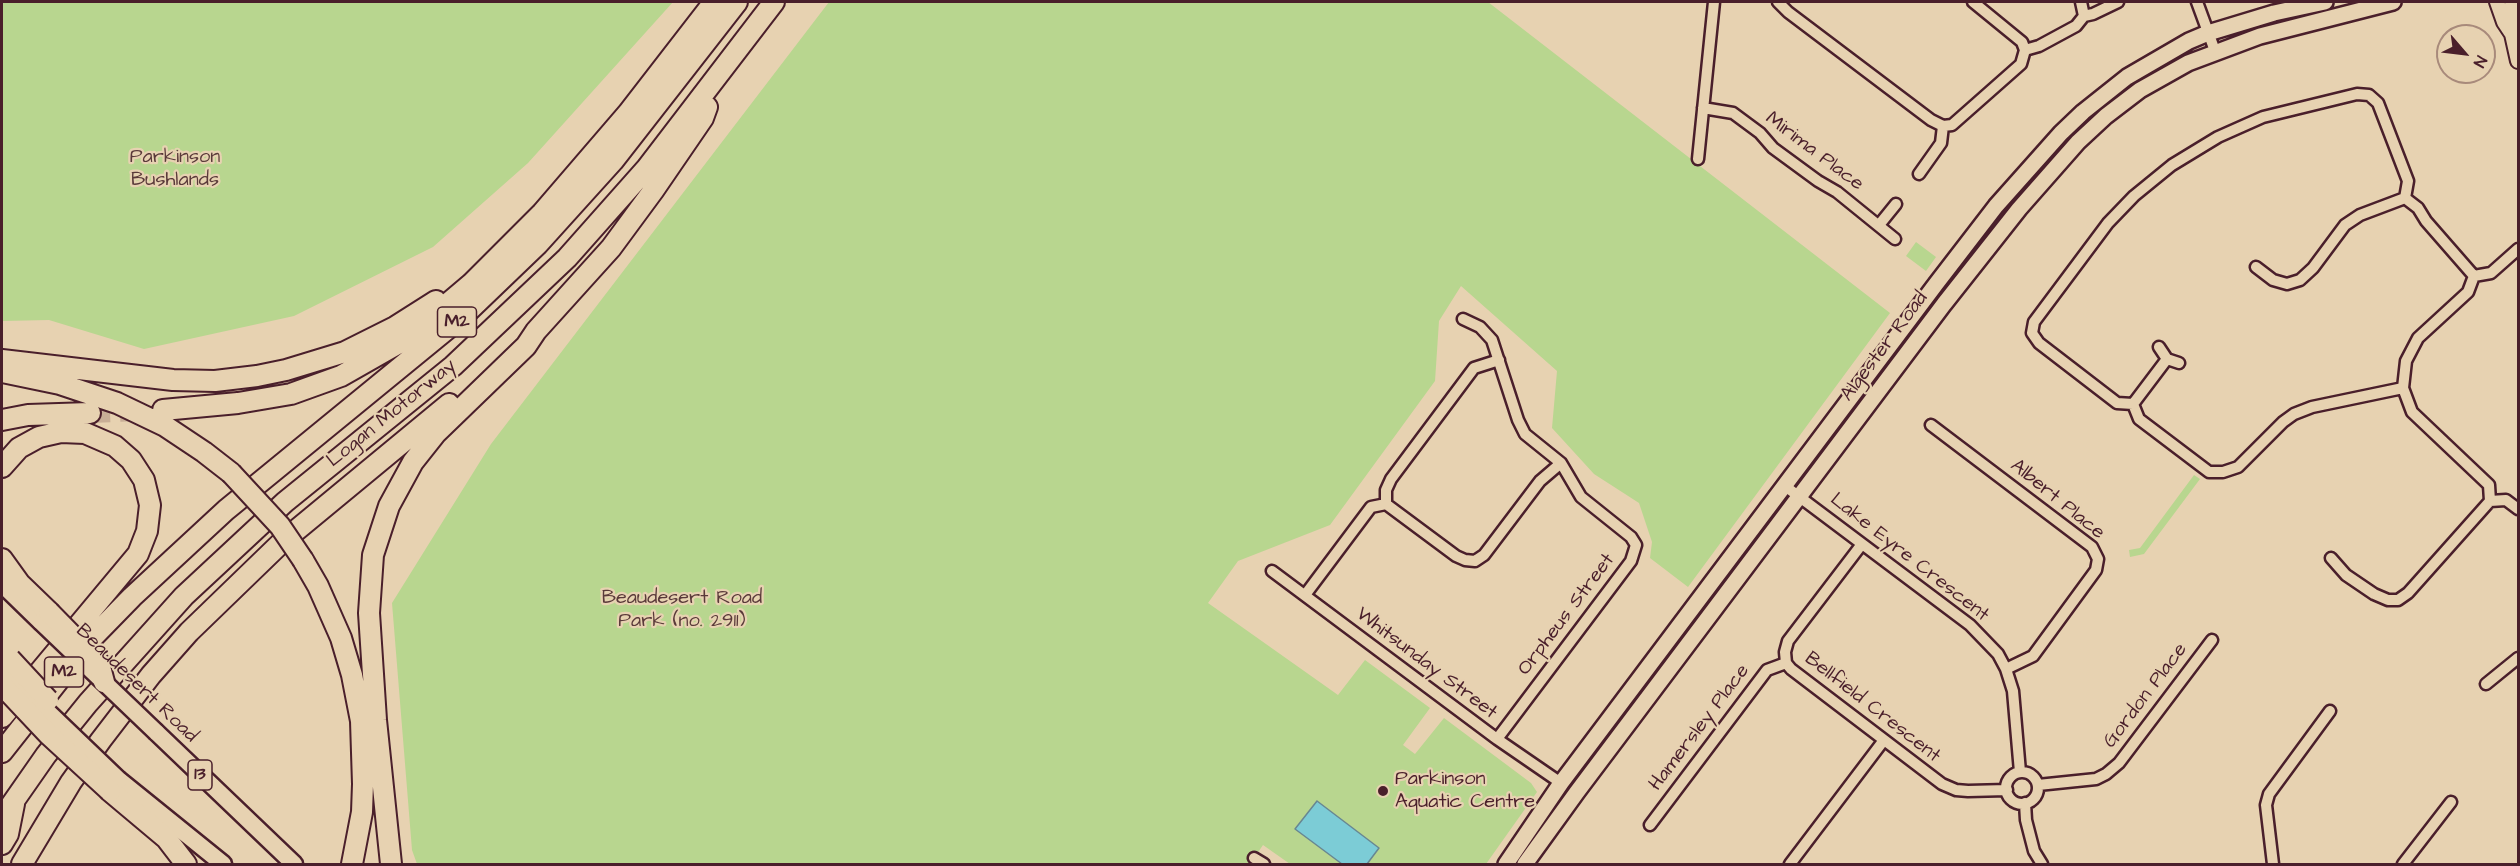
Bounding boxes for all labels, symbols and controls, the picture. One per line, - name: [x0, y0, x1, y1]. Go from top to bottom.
- north arrow: [2436, 24, 2496, 84]
- text: N: [2468, 52, 2492, 71]
- street label: Mirima Place: [1760, 107, 1868, 197]
- park label: Parkinson Bushlands: [130, 146, 220, 193]
- street label: Algester Road: [1836, 287, 1934, 407]
- road number: M2: [438, 307, 476, 337]
- street label: Logan Motorway: [323, 355, 461, 473]
- street label: Albert Place: [2005, 455, 2109, 545]
- street label: Lake Eyre Crescent: [1825, 488, 1993, 628]
- street label: Orpheus Street: [1513, 549, 1621, 681]
- park label: Beaudesert Road Park (no. 2911): [602, 587, 762, 634]
- street label: Whitsunday Street: [1350, 603, 1502, 725]
- street label: Beaudesert Road: [70, 620, 202, 748]
- street label: Gordon Place: [2099, 639, 2193, 753]
- street label: Bellfield Crescent: [1799, 647, 1945, 769]
- road number: M2: [44, 657, 84, 687]
- street label: Hamersley Place: [1645, 660, 1755, 796]
- road number: 13: [188, 760, 212, 790]
- place label: Parkinson Aquatic Centre: [1395, 768, 1535, 815]
- marker: Parkinson Aquatic Centre: [1376, 784, 1390, 798]

